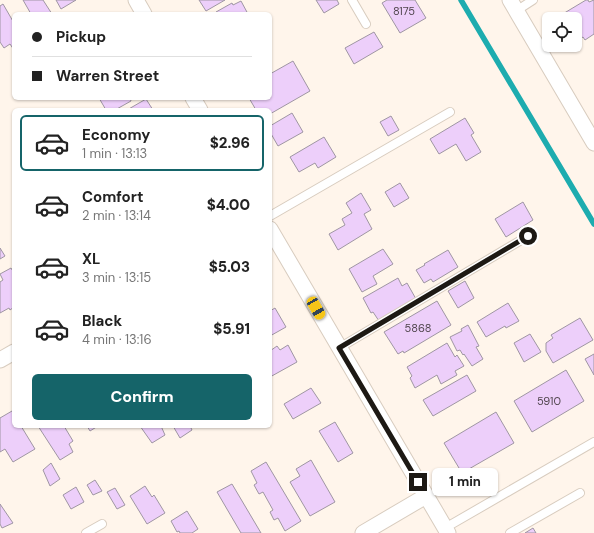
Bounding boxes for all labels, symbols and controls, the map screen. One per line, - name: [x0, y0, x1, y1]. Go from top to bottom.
- house number: 8175: [393, 4, 415, 18]
- map controls: [542, 12, 582, 52]
- button: locate: [542, 12, 582, 52]
- text: Pickup: [56, 27, 106, 47]
- text: Warren Street: [56, 66, 159, 86]
- icon: car: [34, 125, 70, 161]
- text: Economy: [82, 125, 150, 145]
- text: $2.96: [210, 133, 250, 153]
- text: 1 min · 13:13: [82, 145, 147, 162]
- icon: car: [34, 187, 70, 223]
- text: Comfort: [82, 187, 143, 207]
- text: $4.00: [207, 195, 250, 215]
- text: 2 min · 13:14: [82, 207, 151, 224]
- route start: [519, 227, 537, 245]
- icon: car: [34, 249, 70, 285]
- text: XL: [82, 249, 100, 269]
- text: $5.03: [209, 257, 250, 277]
- text: 3 min · 13:15: [82, 269, 151, 286]
- car: [305, 295, 327, 321]
- icon: car: [34, 311, 70, 347]
- text: Black: [82, 311, 122, 331]
- text: $5.91: [213, 319, 250, 339]
- house number: 5868: [405, 321, 432, 335]
- text: 4 min · 13:16: [82, 331, 152, 348]
- button: Confirm: [32, 374, 252, 420]
- house number: 5910: [537, 394, 561, 408]
- callout: 1 min: [432, 468, 498, 496]
- route end: [409, 473, 427, 491]
- text: 1 min: [449, 473, 481, 490]

